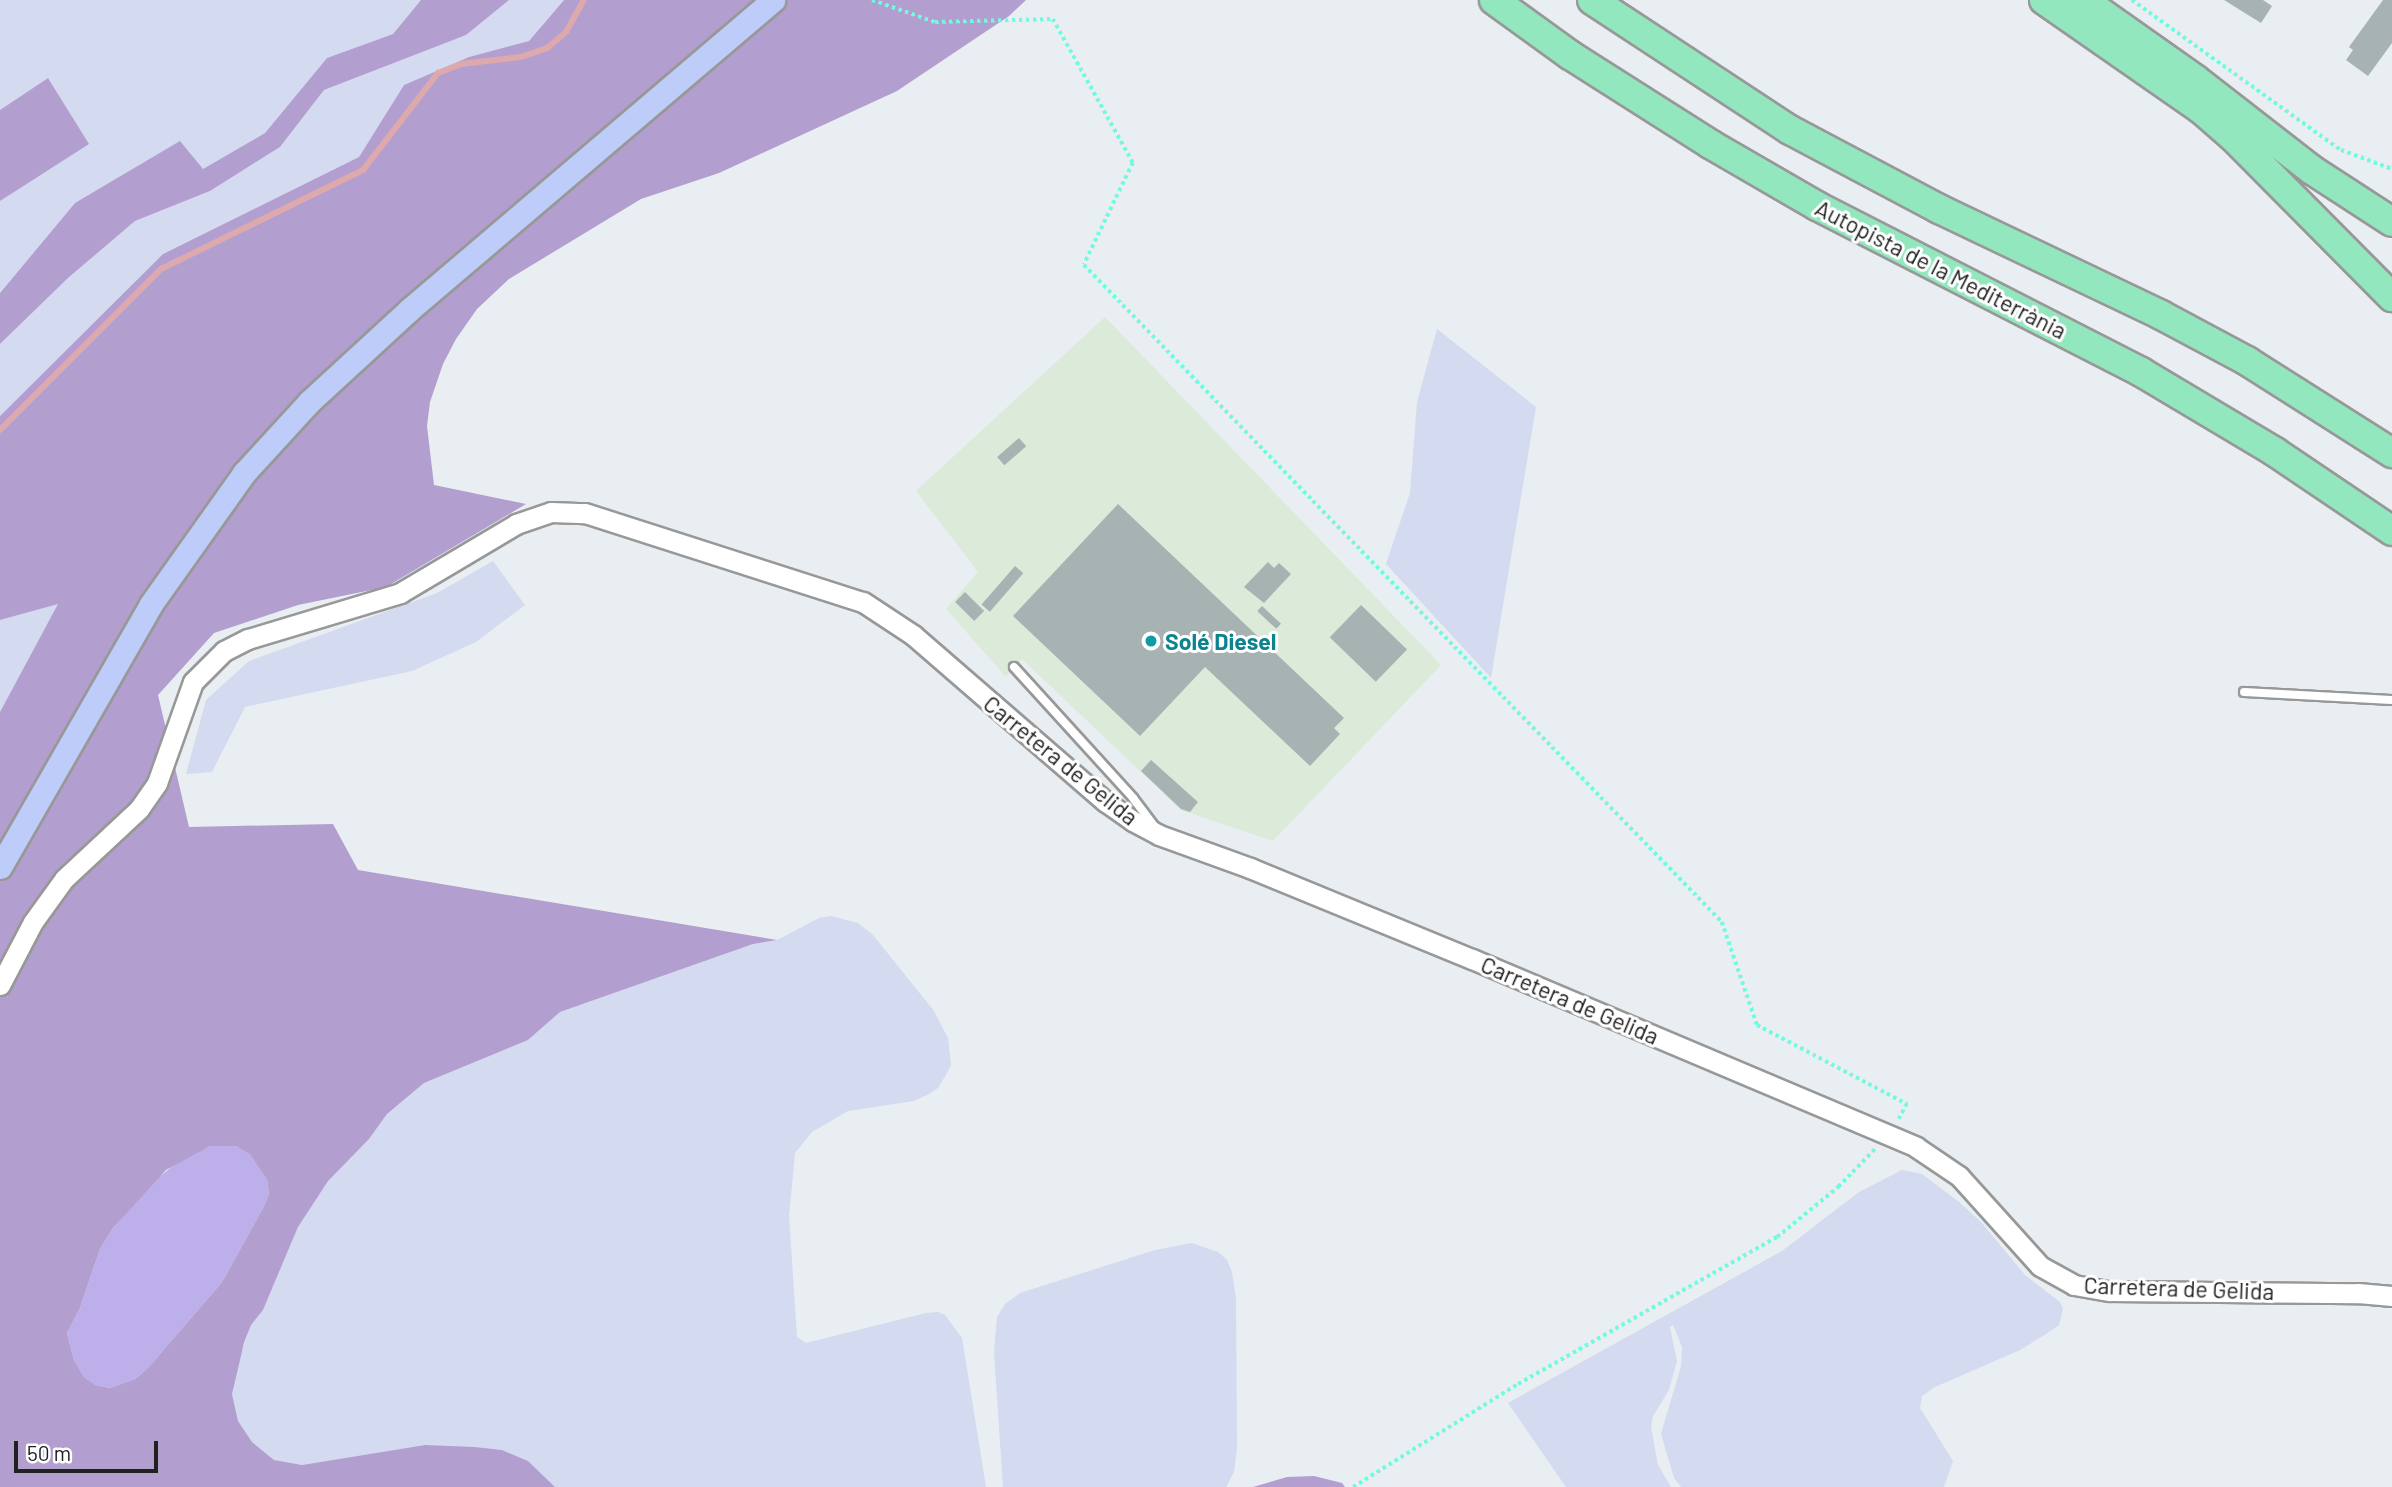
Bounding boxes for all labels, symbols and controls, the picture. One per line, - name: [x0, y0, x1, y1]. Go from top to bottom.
- street label: Autopista de la Mediterrània: [1811, 194, 2071, 344]
- place label: Solé Diesel: [1165, 627, 1276, 655]
- marker: Solé Diesel: [1143, 633, 1159, 649]
- street label: Carretera de Gelida: [978, 689, 1144, 831]
- street label: Carretera de Gelida: [1477, 950, 1663, 1050]
- street label: Carretera de Gelida: [2083, 1271, 2275, 1305]
- scale bar: [18, 1428, 161, 1472]
- text: 50 m: [27, 1440, 71, 1465]

